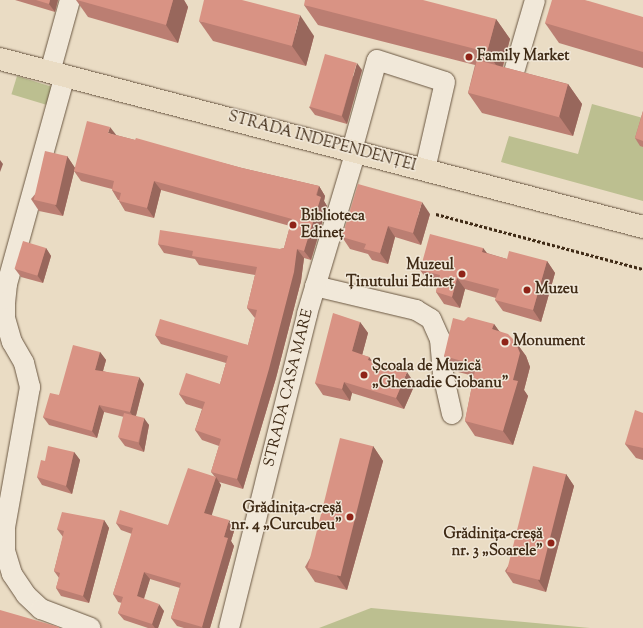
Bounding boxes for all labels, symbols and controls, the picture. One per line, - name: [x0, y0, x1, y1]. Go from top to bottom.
- place label: Family Market: [477, 48, 569, 66]
- marker: Family Market: [464, 52, 474, 62]
- street label: STRADA INDEPENDENȚEI: [226, 108, 418, 176]
- place label: Biblioteca Edineț: [301, 207, 365, 242]
- marker: Biblioteca Edineț: [288, 220, 298, 230]
- place label: Muzeul Ținutului Edineț: [346, 256, 454, 291]
- marker: Muzeul Ținutului Edineț: [457, 269, 467, 279]
- place label: Muzeu: [535, 281, 578, 299]
- marker: Muzeu: [522, 285, 532, 295]
- street label: STRADA CASA MARE: [261, 307, 317, 469]
- place label: Monument: [513, 333, 585, 351]
- marker: Monument: [500, 337, 510, 347]
- place label: Școala de Muzică „Ghenadie Ciobanu”: [372, 357, 509, 392]
- marker: Școala de Muzică „Ghenadie Ciobanu”: [359, 370, 369, 380]
- place label: Grădinița-creșă nr. 4 „Curcubeu”: [231, 499, 342, 534]
- marker: Grădinița-creșă nr. 4 „Curcubeu”: [345, 512, 355, 522]
- place label: Grădinița-creșă nr. 3 „Soarele”: [443, 525, 543, 560]
- marker: Grădinița-creșă nr. 3 „Soarele”: [546, 538, 556, 548]

